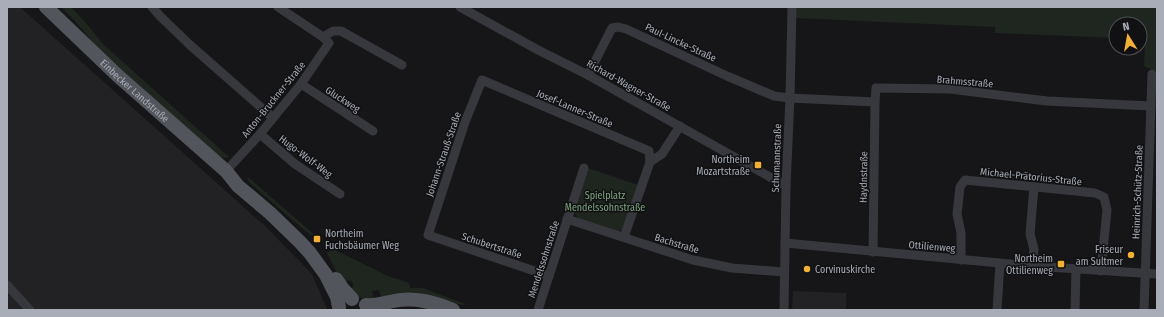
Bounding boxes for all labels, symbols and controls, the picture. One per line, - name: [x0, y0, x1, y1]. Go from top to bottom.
- north arrow: [1108, 16, 1148, 56]
- text: N: [1122, 20, 1131, 34]
- street label: Paul-Lincke-Straße: [643, 21, 718, 65]
- street label: Einbecker Landstraße: [97, 57, 171, 125]
- street label: Richard-Wagner-Straße: [584, 58, 673, 114]
- street label: Anton-Bruckner-Straße: [239, 59, 308, 140]
- street label: Brahmsstraße: [936, 74, 994, 90]
- street label: Gluckweg: [323, 84, 362, 116]
- street label: Josef-Lanner-Straße: [535, 87, 615, 130]
- street label: Johann-Strauß-Straße: [424, 110, 464, 198]
- street label: Schumannstraße: [770, 123, 784, 193]
- street label: Hugo-Wolf-Weg: [276, 133, 335, 181]
- street label: Heinrich-Schütz-Straße: [1130, 145, 1146, 239]
- street label: Haydnstraße: [858, 151, 870, 203]
- place label: Northeim Mozartstraße: [696, 154, 750, 178]
- marker: Northeim Mozartstraße: [753, 160, 763, 170]
- street label: Michael-Prätorius-Straße: [980, 166, 1082, 188]
- park label: Spielplatz Mendelssohnstraße: [565, 190, 645, 214]
- street label: Mendelssohnstraße: [526, 219, 562, 299]
- place label: Northeim Fuchsbäumer Weg: [325, 228, 399, 252]
- street label: Schubertstraße: [460, 231, 523, 261]
- street label: Bachstraße: [653, 232, 700, 256]
- marker: Northeim Fuchsbäumer Weg: [312, 234, 322, 244]
- street label: Ottilienweg: [908, 239, 956, 255]
- place label: Friseur am Sultmer: [1076, 244, 1123, 268]
- marker: Friseur am Sultmer: [1126, 250, 1136, 260]
- place label: Northeim Ottilienweg: [1006, 253, 1053, 277]
- marker: Northeim Ottilienweg: [1056, 259, 1066, 269]
- marker: Corvinuskirche: [802, 264, 812, 274]
- place label: Corvinuskirche: [815, 264, 875, 276]

